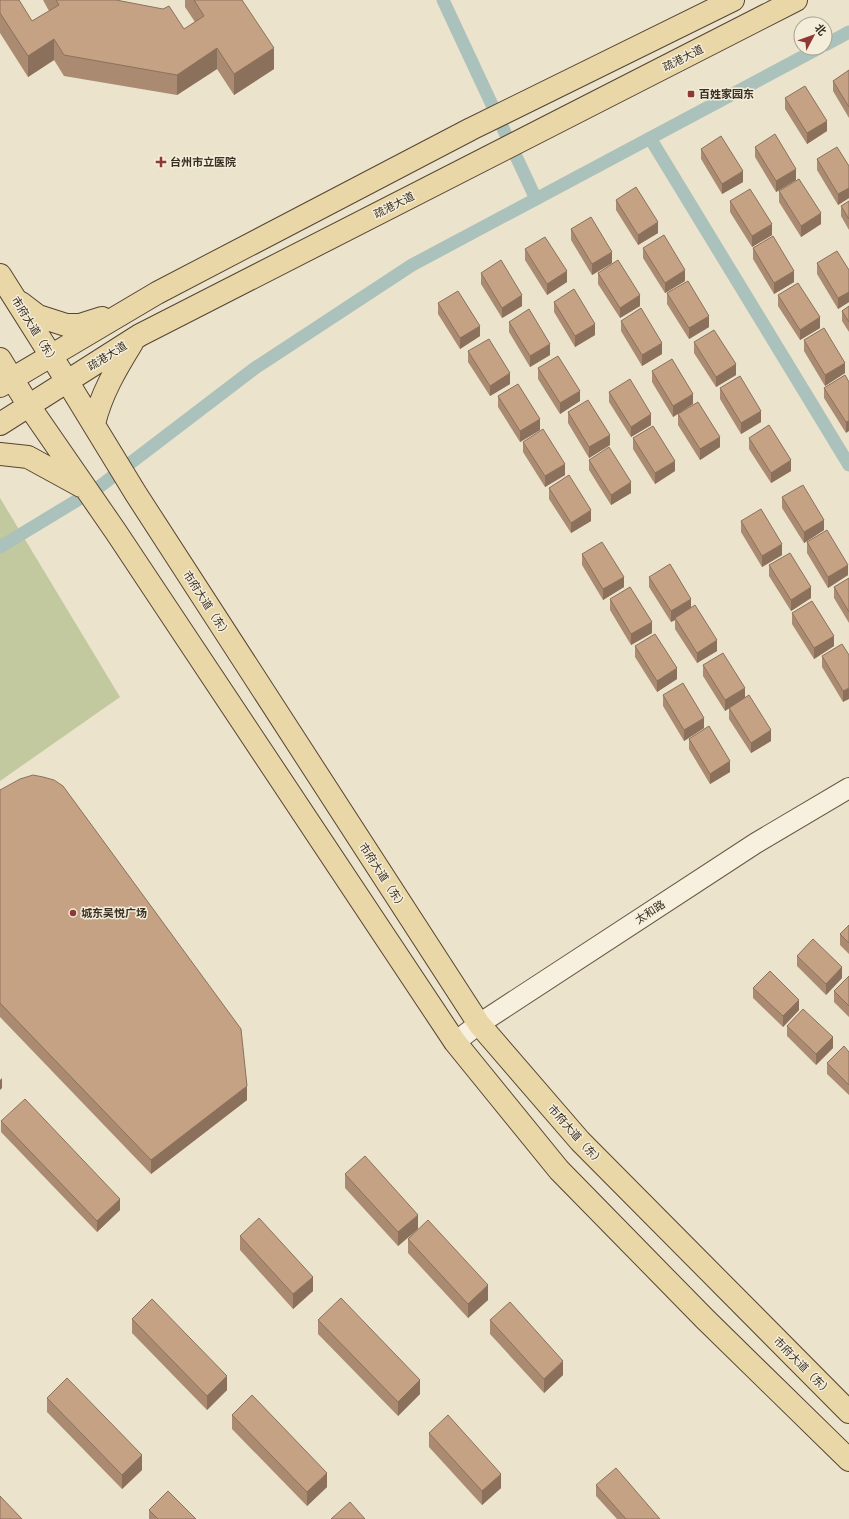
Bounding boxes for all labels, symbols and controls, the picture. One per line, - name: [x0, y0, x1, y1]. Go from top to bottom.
- north arrow: [793, 16, 833, 56]
- text: 北: [812, 20, 830, 38]
- street label: 疏港大道: [660, 41, 706, 74]
- place label: 百姓家园东: [699, 86, 754, 101]
- marker: 百姓家园东: [686, 89, 696, 99]
- place label: 台州市立医院: [170, 154, 236, 169]
- marker: 台州市立医院: [155, 156, 167, 168]
- street label: 疏港大道: [371, 188, 417, 221]
- street label: 市府大道（东）: [9, 293, 62, 366]
- street label: 疏港大道: [84, 338, 129, 374]
- street label: 市府大道（东）: [180, 567, 235, 640]
- street label: 市府大道（东）: [356, 839, 411, 912]
- street label: 太和路: [632, 896, 668, 927]
- place label: 城东吴悦广场: [81, 905, 147, 920]
- marker: 城东吴悦广场: [68, 908, 78, 918]
- street label: 市府大道（东）: [545, 1101, 608, 1168]
- street label: 市府大道（东）: [771, 1333, 836, 1398]

